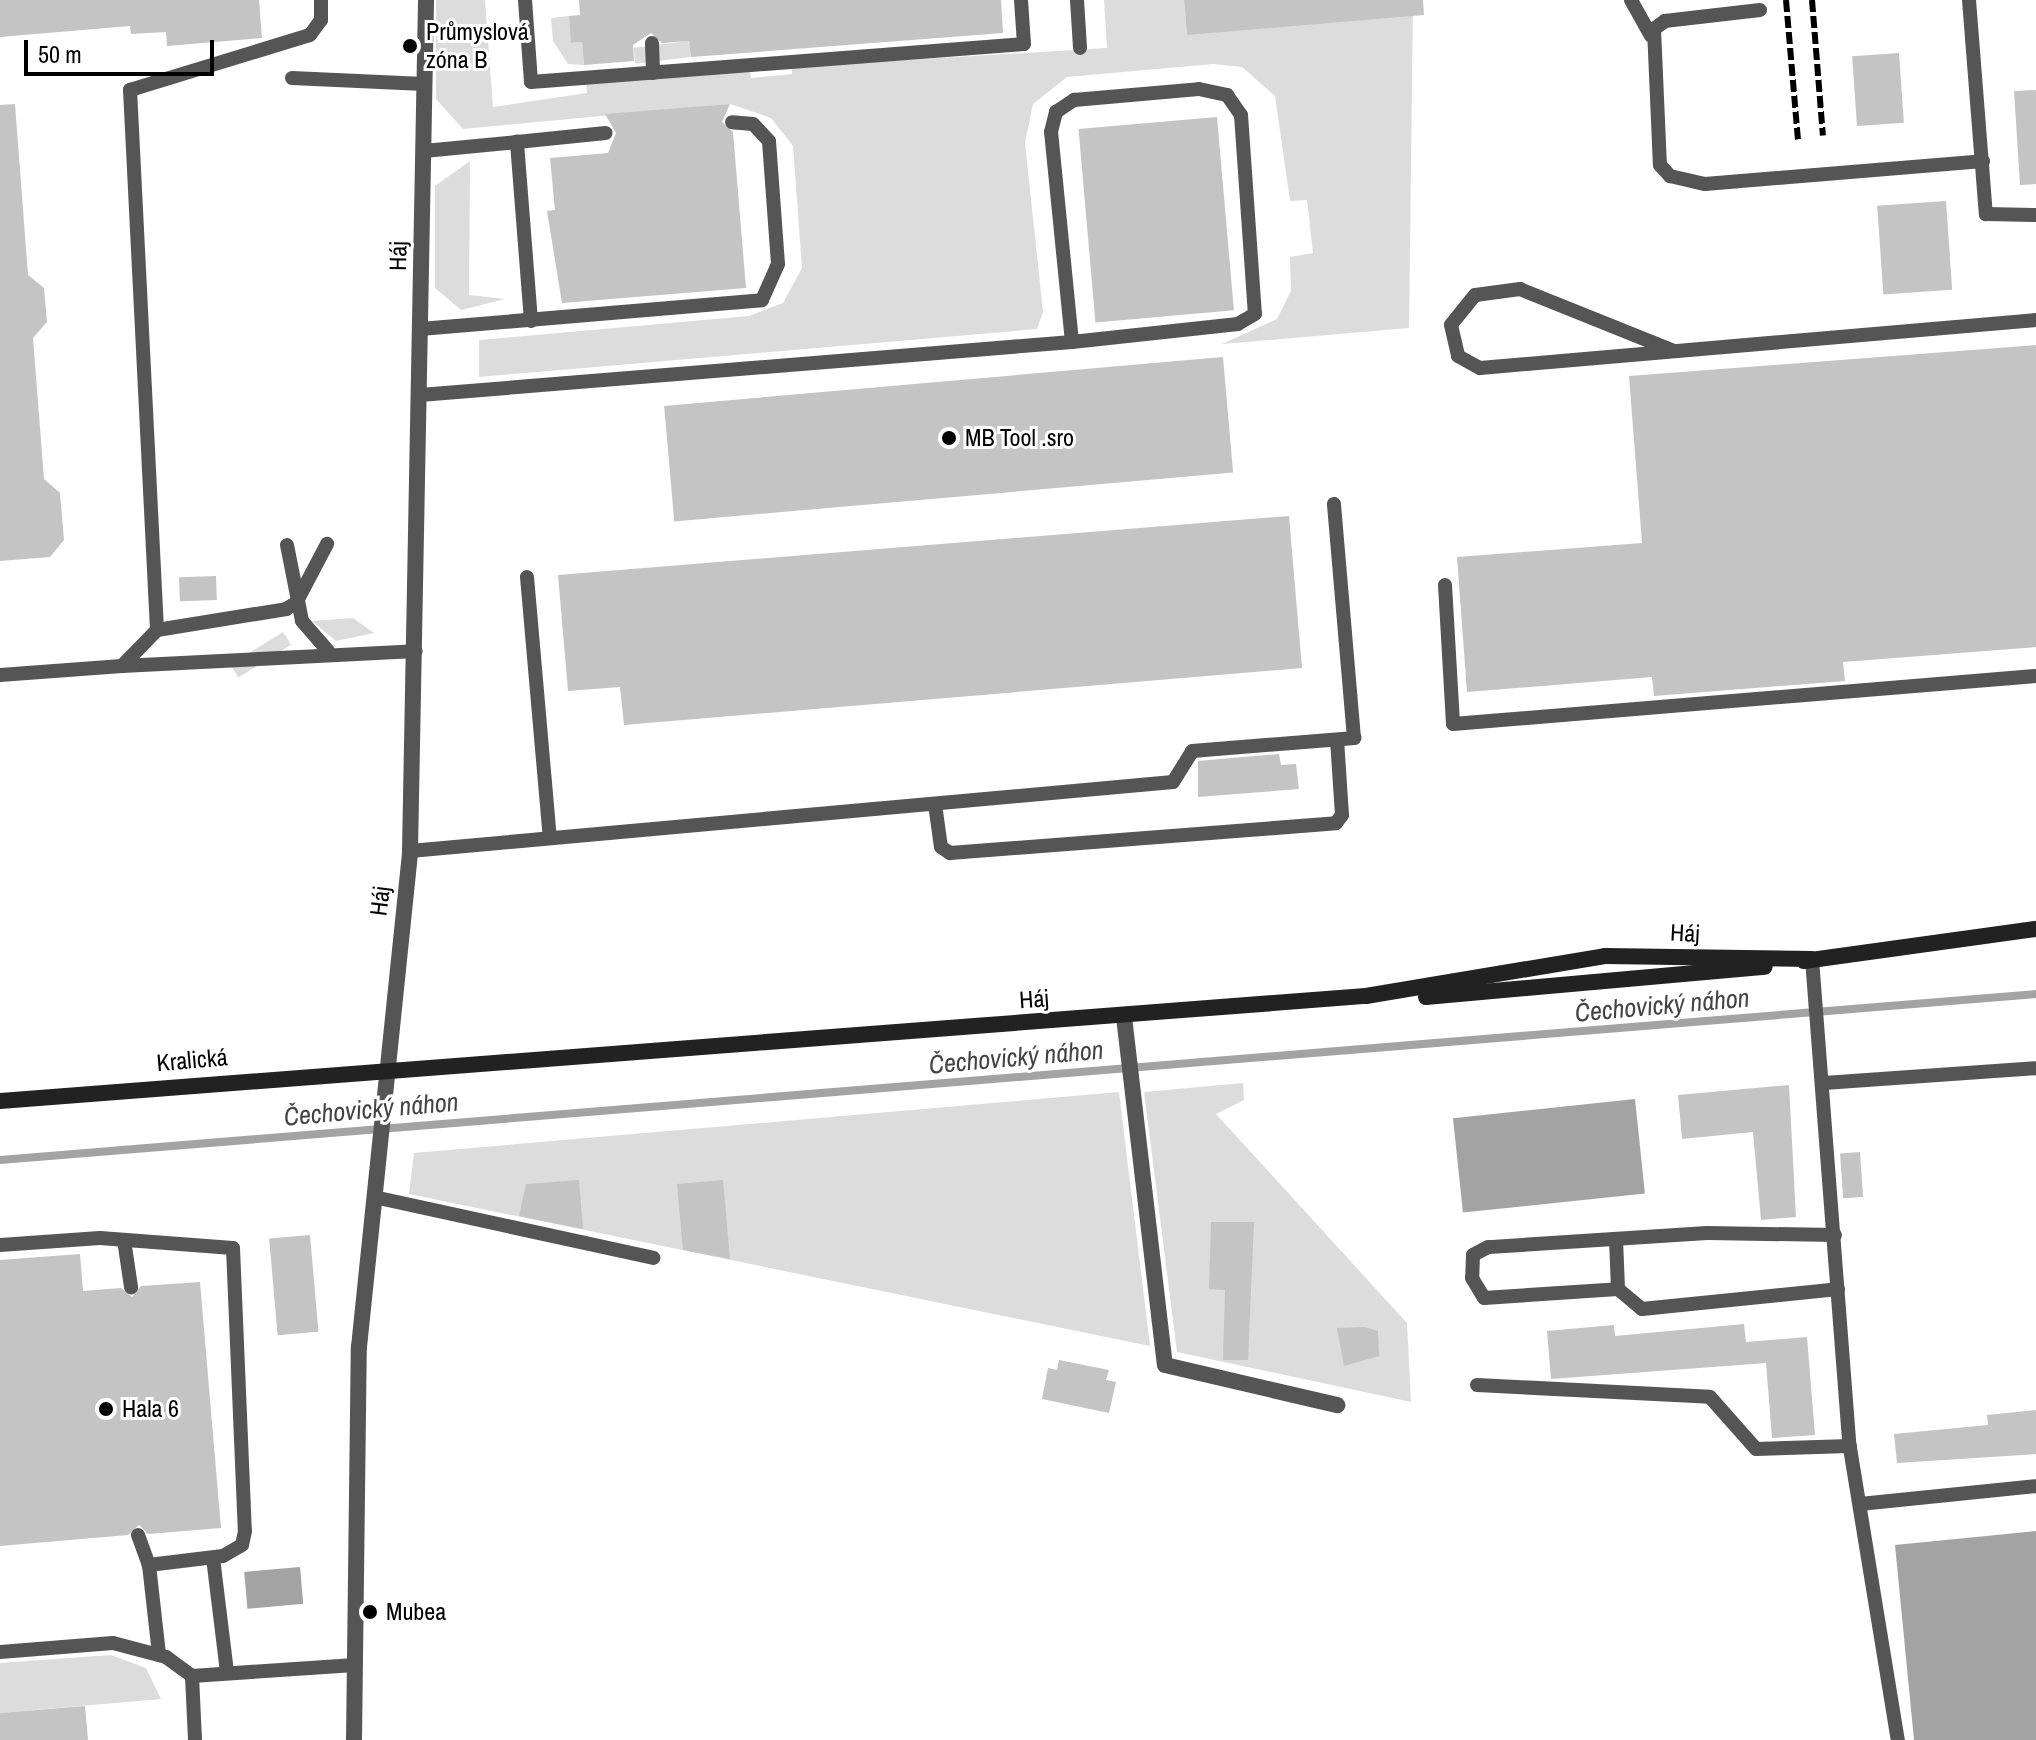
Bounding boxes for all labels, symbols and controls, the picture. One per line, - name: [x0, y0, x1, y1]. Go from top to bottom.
- place label: Průmyslová zóna B: [426, 18, 529, 74]
- scale bar: [28, 24, 218, 74]
- marker: Průmyslová zóna B: [401, 37, 419, 55]
- text: 50 m: [38, 38, 82, 70]
- street label: Háj: [383, 241, 413, 271]
- place label: MB Tool .sro: [965, 424, 1074, 452]
- marker: MB Tool .sro: [940, 429, 958, 447]
- street label: Háj: [364, 885, 396, 917]
- street label: Háj: [1670, 918, 1700, 948]
- water label: Čechovický náhon: [1573, 982, 1751, 1028]
- street label: Háj: [1018, 984, 1050, 1014]
- water label: Čechovický náhon: [927, 1034, 1105, 1080]
- street label: Kralická: [155, 1043, 229, 1077]
- water label: Čechovický náhon: [282, 1086, 460, 1132]
- place label: Hala 6: [122, 1395, 179, 1423]
- marker: Hala 6: [97, 1400, 115, 1418]
- place label: Mubea: [386, 1598, 446, 1626]
- marker: Mubea: [361, 1603, 379, 1621]

